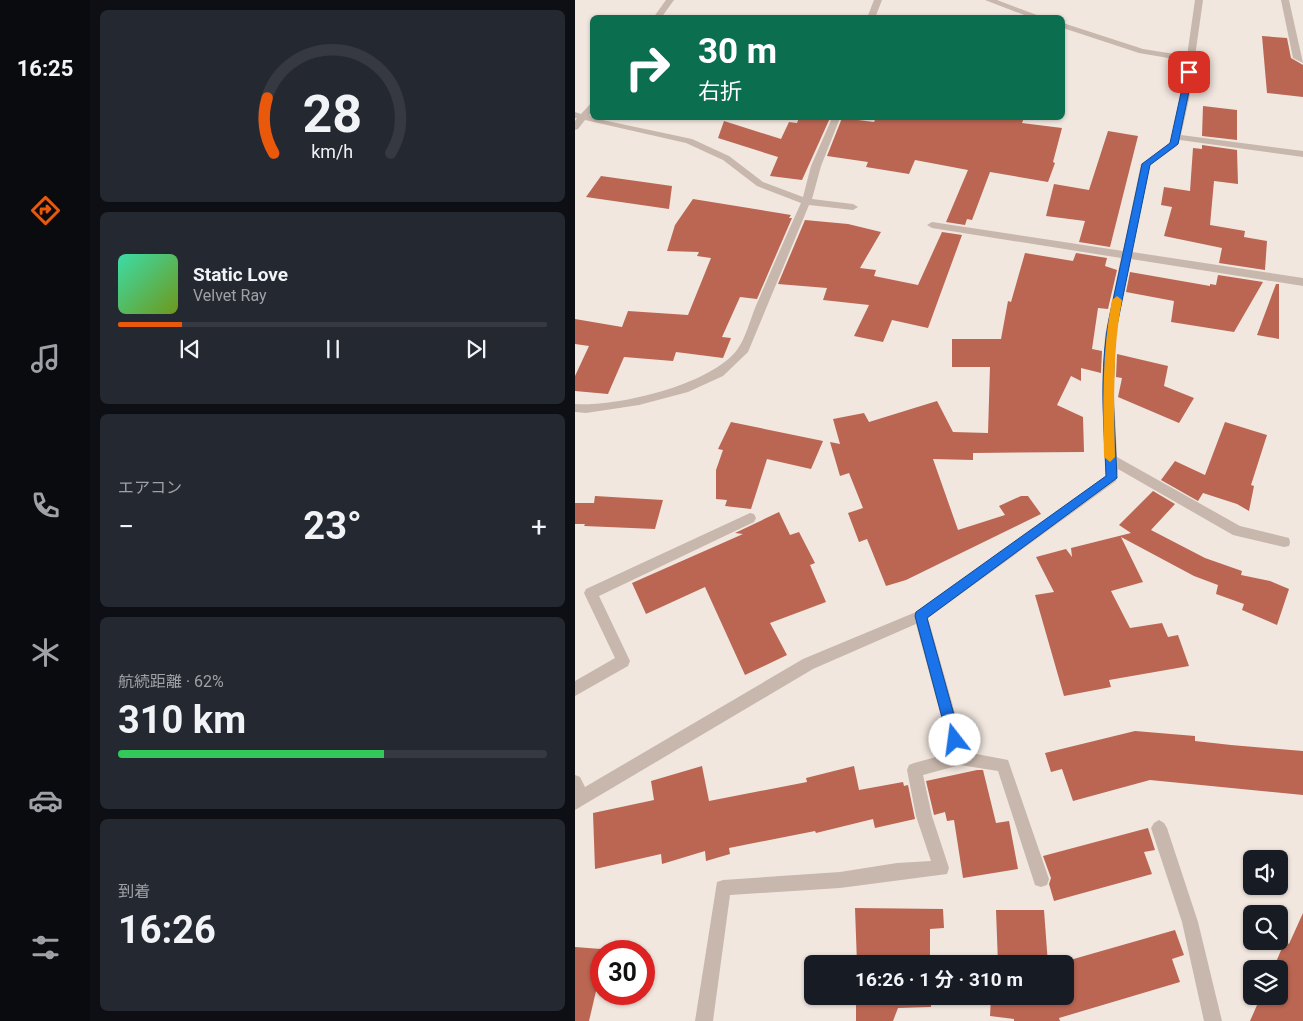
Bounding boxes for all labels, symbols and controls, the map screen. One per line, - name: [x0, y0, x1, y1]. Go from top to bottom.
- text: 30 m: [698, 31, 777, 72]
- icon: right: [615, 35, 680, 100]
- pin: [1168, 51, 1210, 93]
- text: 16:25: [17, 56, 73, 81]
- icon: arrive: [1175, 58, 1203, 86]
- text: 右折: [698, 79, 742, 104]
- text: 28: [303, 84, 362, 145]
- text: km/h: [312, 141, 353, 162]
- icon: directions: [28, 193, 63, 228]
- text: Static Love: [193, 263, 288, 286]
- text: Velvet Ray: [193, 286, 267, 305]
- icon: previous: [176, 335, 204, 363]
- icon: pause: [319, 335, 347, 363]
- icon: next: [462, 335, 490, 363]
- icon: music: [28, 341, 63, 376]
- text: エアコン: [118, 478, 182, 497]
- icon: phone: [28, 488, 63, 523]
- text: 23°: [303, 504, 362, 548]
- text: −: [118, 510, 134, 543]
- text: +: [531, 510, 547, 543]
- icon: climate: [28, 635, 63, 670]
- text: 航続距離 · 62%: [118, 672, 224, 691]
- text: 310 km: [118, 698, 246, 742]
- position arrow: [928, 713, 980, 765]
- icon: car: [28, 783, 63, 818]
- map controls: [1243, 850, 1288, 1005]
- button: sound: [1243, 850, 1288, 895]
- text: 到着: [118, 882, 150, 901]
- button: search: [1243, 905, 1288, 950]
- text: 16:26: [118, 908, 216, 952]
- icon: filters: [28, 930, 63, 965]
- speed limit sign: 30: [590, 940, 655, 1005]
- button: layers: [1243, 960, 1288, 1005]
- text: 16:26 · 1 分 · 310 m: [855, 968, 1023, 991]

